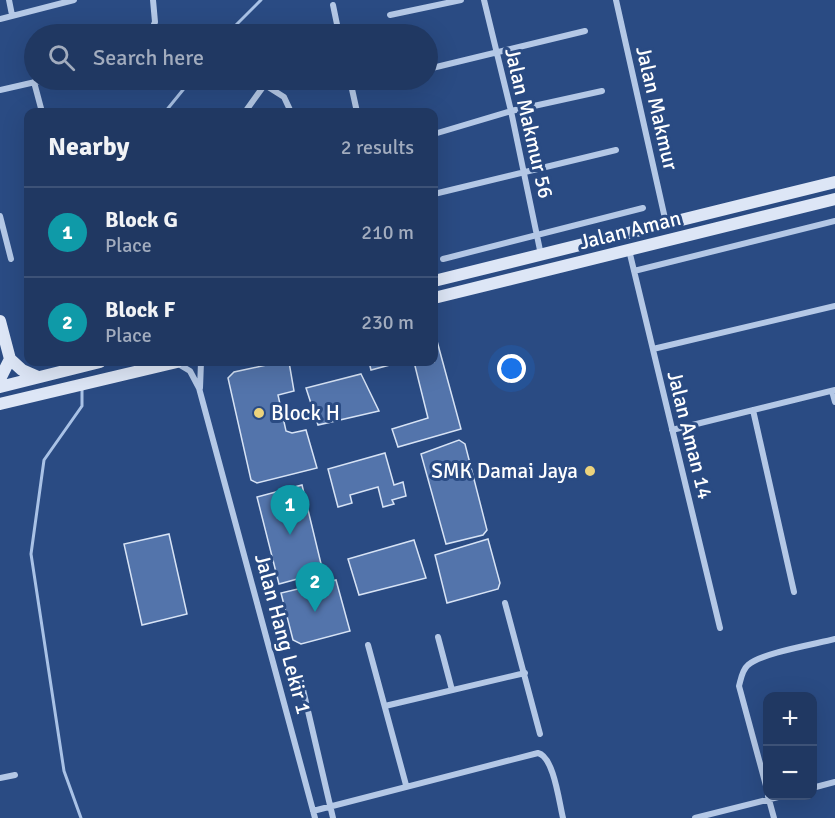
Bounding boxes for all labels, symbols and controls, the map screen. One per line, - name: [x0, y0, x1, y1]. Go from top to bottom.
- search box: [24, 24, 438, 90]
- icon: search: [45, 41, 78, 74]
- street label: Jalan Makmur: [630, 43, 684, 173]
- text: Search here: [93, 44, 204, 71]
- street label: Jalan Makmur 56: [499, 45, 559, 201]
- text: Nearby: [48, 131, 129, 163]
- text: 2 results: [341, 135, 414, 160]
- street label: Jalan Aman: [576, 205, 684, 255]
- text: Block G: [105, 206, 178, 233]
- text: 1: [62, 220, 73, 245]
- text: 210 m: [361, 220, 414, 245]
- text: Place: [105, 233, 152, 258]
- text: Block F: [105, 296, 175, 323]
- text: 2: [62, 310, 73, 335]
- text: 230 m: [361, 310, 414, 335]
- text: Place: [105, 323, 152, 348]
- your location: [497, 354, 526, 383]
- street label: Jalan Aman 14: [661, 368, 719, 502]
- place label: Block H: [271, 400, 340, 426]
- marker: Block H: [252, 406, 266, 420]
- place label: SMK Damai Jaya: [431, 458, 578, 484]
- marker: SMK Damai Jaya: [583, 464, 597, 478]
- pin: 1: [270, 486, 310, 535]
- street label: Jalan Hang Lekir 1: [249, 551, 317, 717]
- pin: 2: [296, 562, 334, 612]
- map controls: [763, 692, 817, 800]
- button: +: [763, 692, 817, 746]
- button: −: [763, 746, 817, 800]

